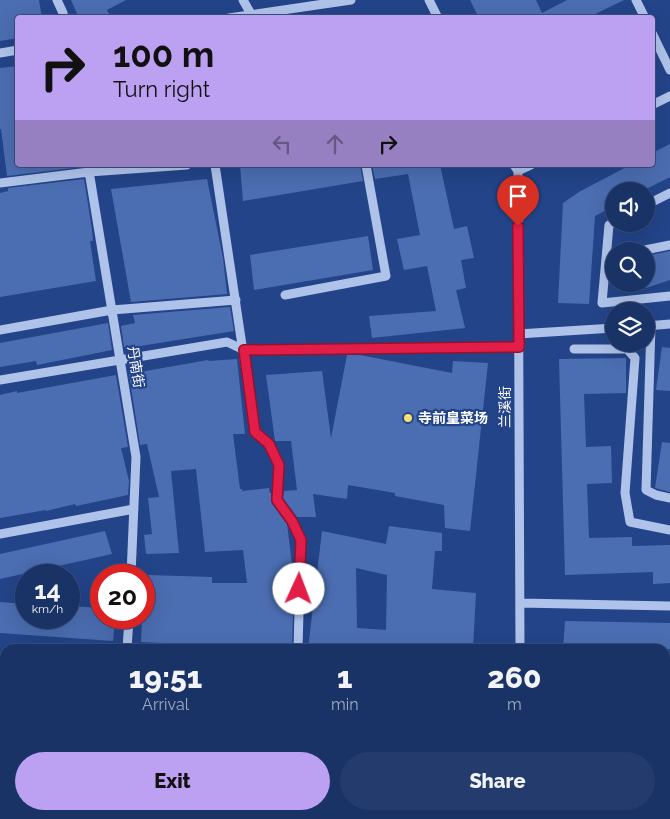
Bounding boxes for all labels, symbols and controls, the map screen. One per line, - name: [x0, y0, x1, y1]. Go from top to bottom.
- text: 100 m: [113, 34, 214, 75]
- icon: right: [30, 35, 95, 100]
- text: Turn right: [113, 76, 210, 102]
- icon: left: [268, 130, 296, 158]
- icon: ahead: [321, 130, 349, 158]
- icon: right: [374, 130, 402, 158]
- pin: [497, 175, 539, 226]
- icon: arrive: [504, 182, 532, 210]
- map controls: [605, 182, 655, 352]
- button: sound: [605, 182, 655, 232]
- button: search: [605, 242, 655, 292]
- button: layers: [605, 302, 655, 352]
- street label: 丹南街: [125, 345, 147, 389]
- street label: 兰溪街: [497, 386, 513, 428]
- place label: 寺前皇菜场: [418, 410, 488, 426]
- marker: 寺前皇菜场: [402, 412, 414, 424]
- position arrow: [272, 562, 324, 614]
- speed limit sign: 20: [90, 564, 155, 629]
- text: 14: [34, 575, 61, 605]
- text: km/h: [32, 602, 63, 616]
- text: 19:51: [129, 660, 202, 695]
- text: 1: [337, 660, 353, 695]
- text: 260: [487, 660, 541, 695]
- text: Arrival: [142, 695, 189, 714]
- text: min: [331, 695, 359, 714]
- text: m: [507, 695, 522, 714]
- button: Exit: [15, 752, 330, 810]
- button: Share: [340, 752, 655, 810]

